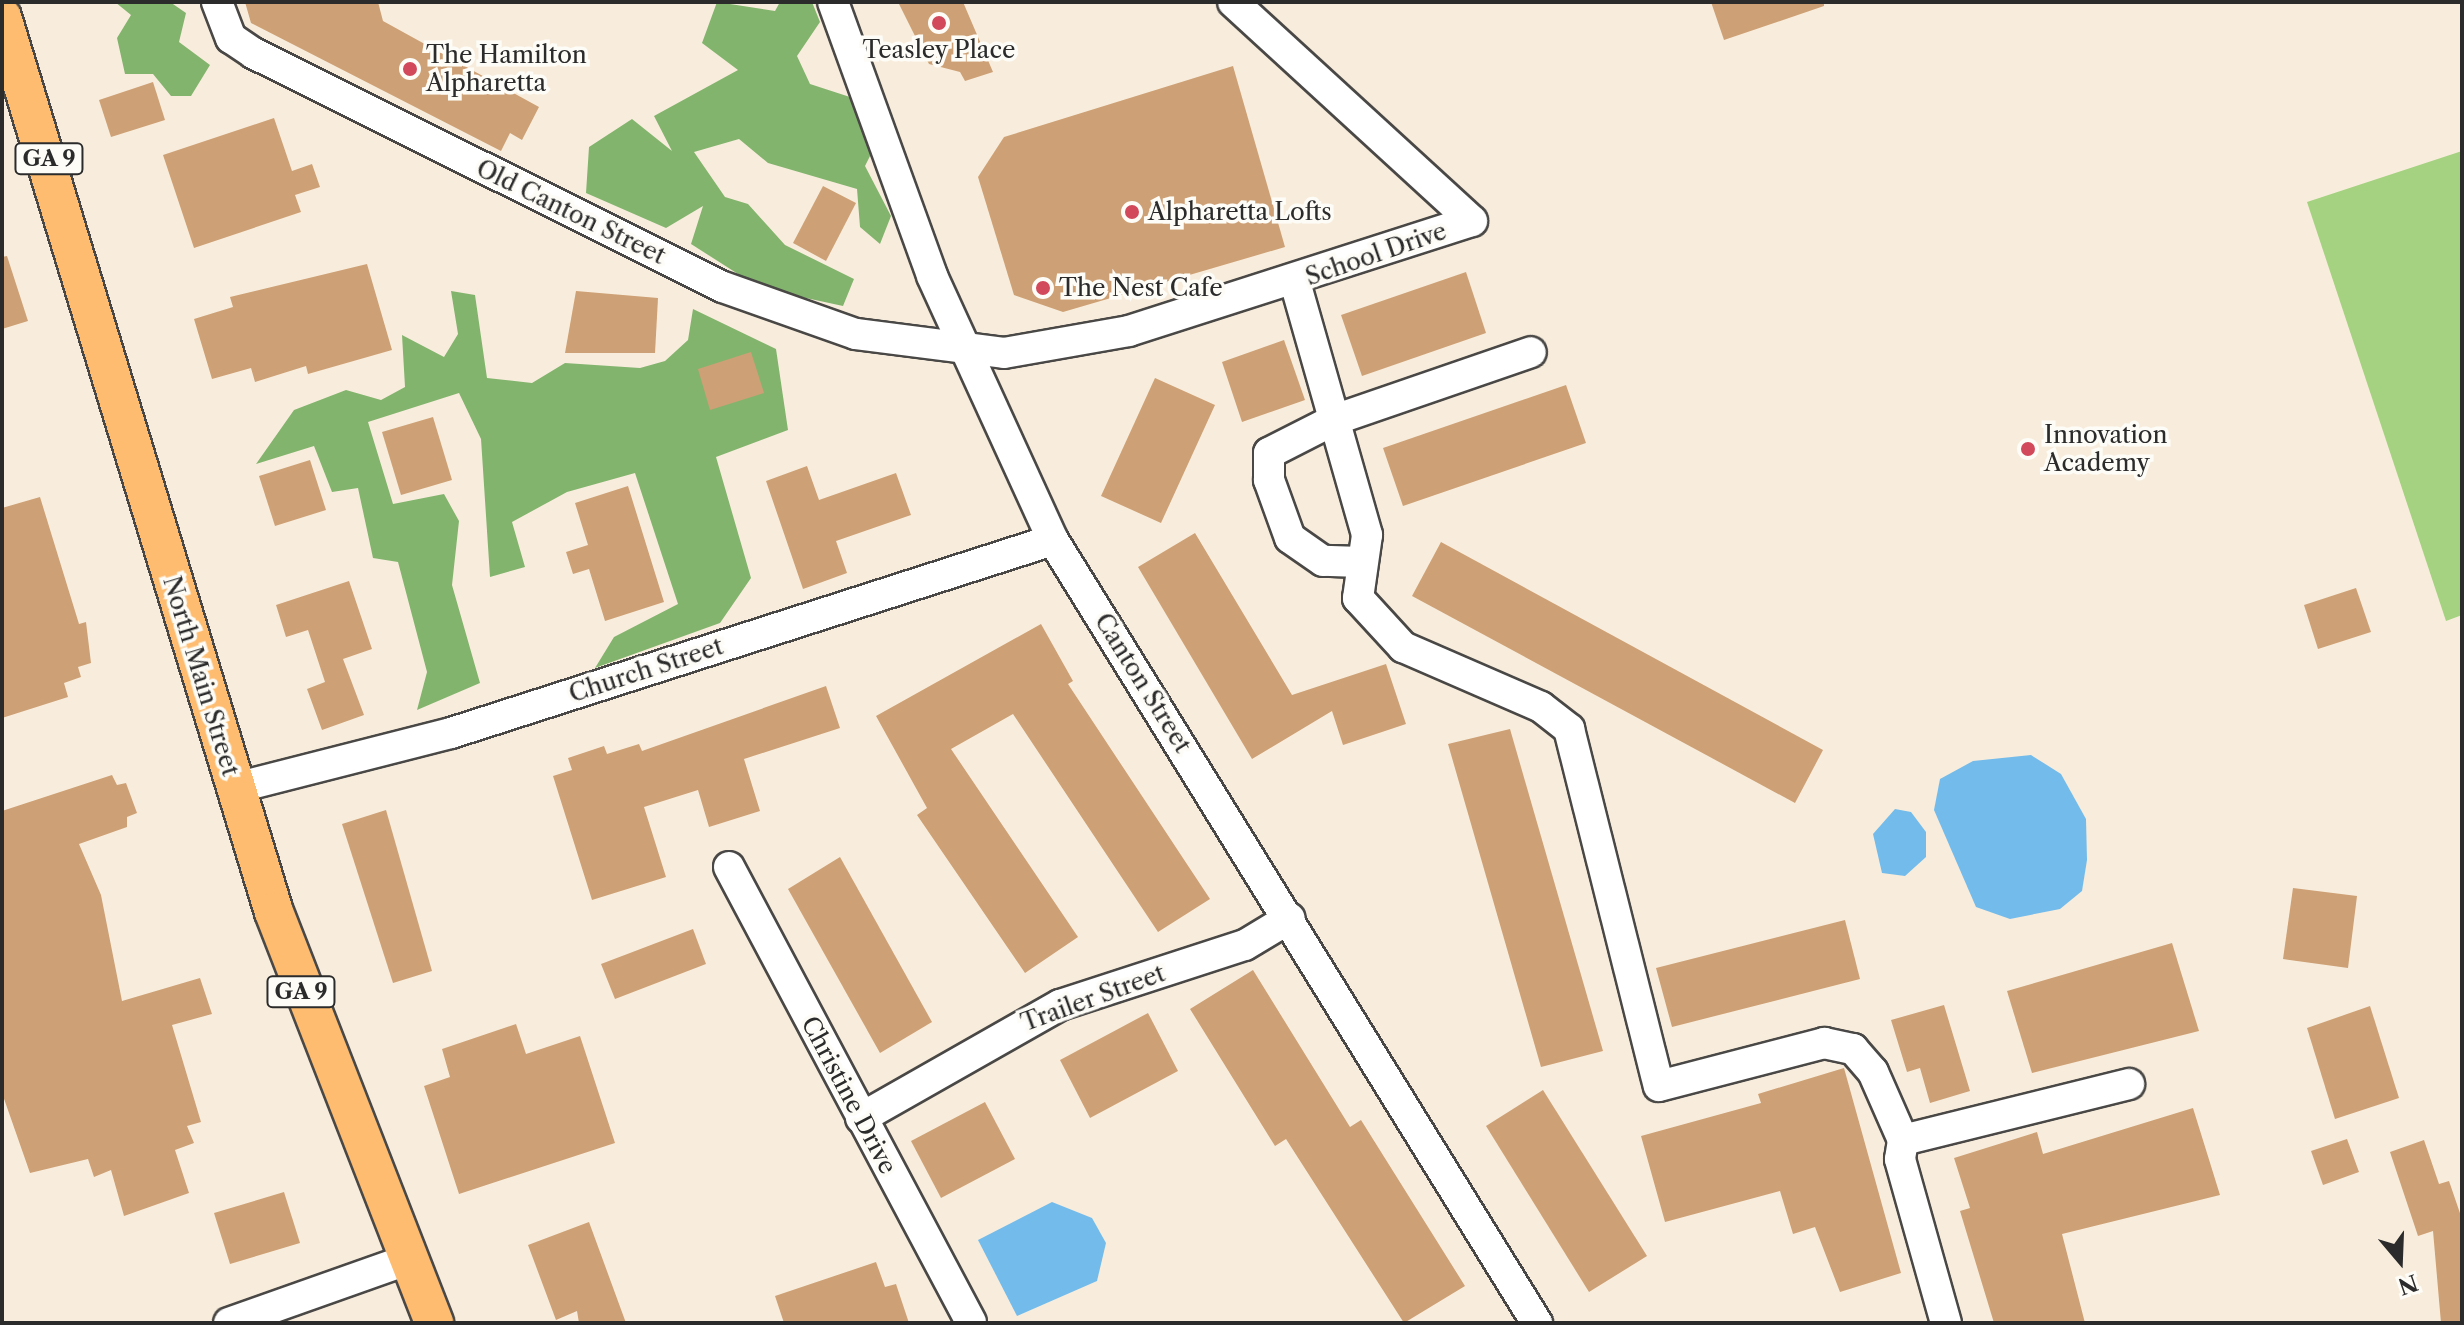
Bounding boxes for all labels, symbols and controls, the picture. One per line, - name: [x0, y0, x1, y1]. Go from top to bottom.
- marker: Teasley Place: [930, 14, 948, 32]
- place label: Teasley Place: [862, 36, 1016, 64]
- place label: The Hamilton Alpharetta: [426, 41, 587, 97]
- marker: The Hamilton Alpharetta: [401, 60, 419, 78]
- road number: GA 9: [13, 141, 85, 177]
- street label: Old Canton Street: [472, 154, 670, 270]
- place label: Alpharetta Lofts: [1148, 198, 1332, 226]
- marker: Alpharetta Lofts: [1123, 203, 1141, 221]
- street label: School Drive: [1302, 216, 1450, 292]
- place label: The Nest Cafe: [1059, 274, 1223, 302]
- marker: The Nest Cafe: [1034, 279, 1052, 297]
- place label: Innovation Academy: [2044, 421, 2168, 477]
- marker: Innovation Academy: [2019, 440, 2037, 458]
- street label: North Main Street: [157, 573, 245, 779]
- street label: Canton Street: [1089, 608, 1197, 758]
- street label: Church Street: [565, 632, 727, 708]
- street label: Trailer Street: [1017, 959, 1169, 1037]
- road number: GA 9: [265, 974, 337, 1010]
- street label: Christine Drive: [795, 1011, 903, 1179]
- north arrow: [2360, 1221, 2440, 1301]
- text: N: [2395, 1268, 2421, 1300]

